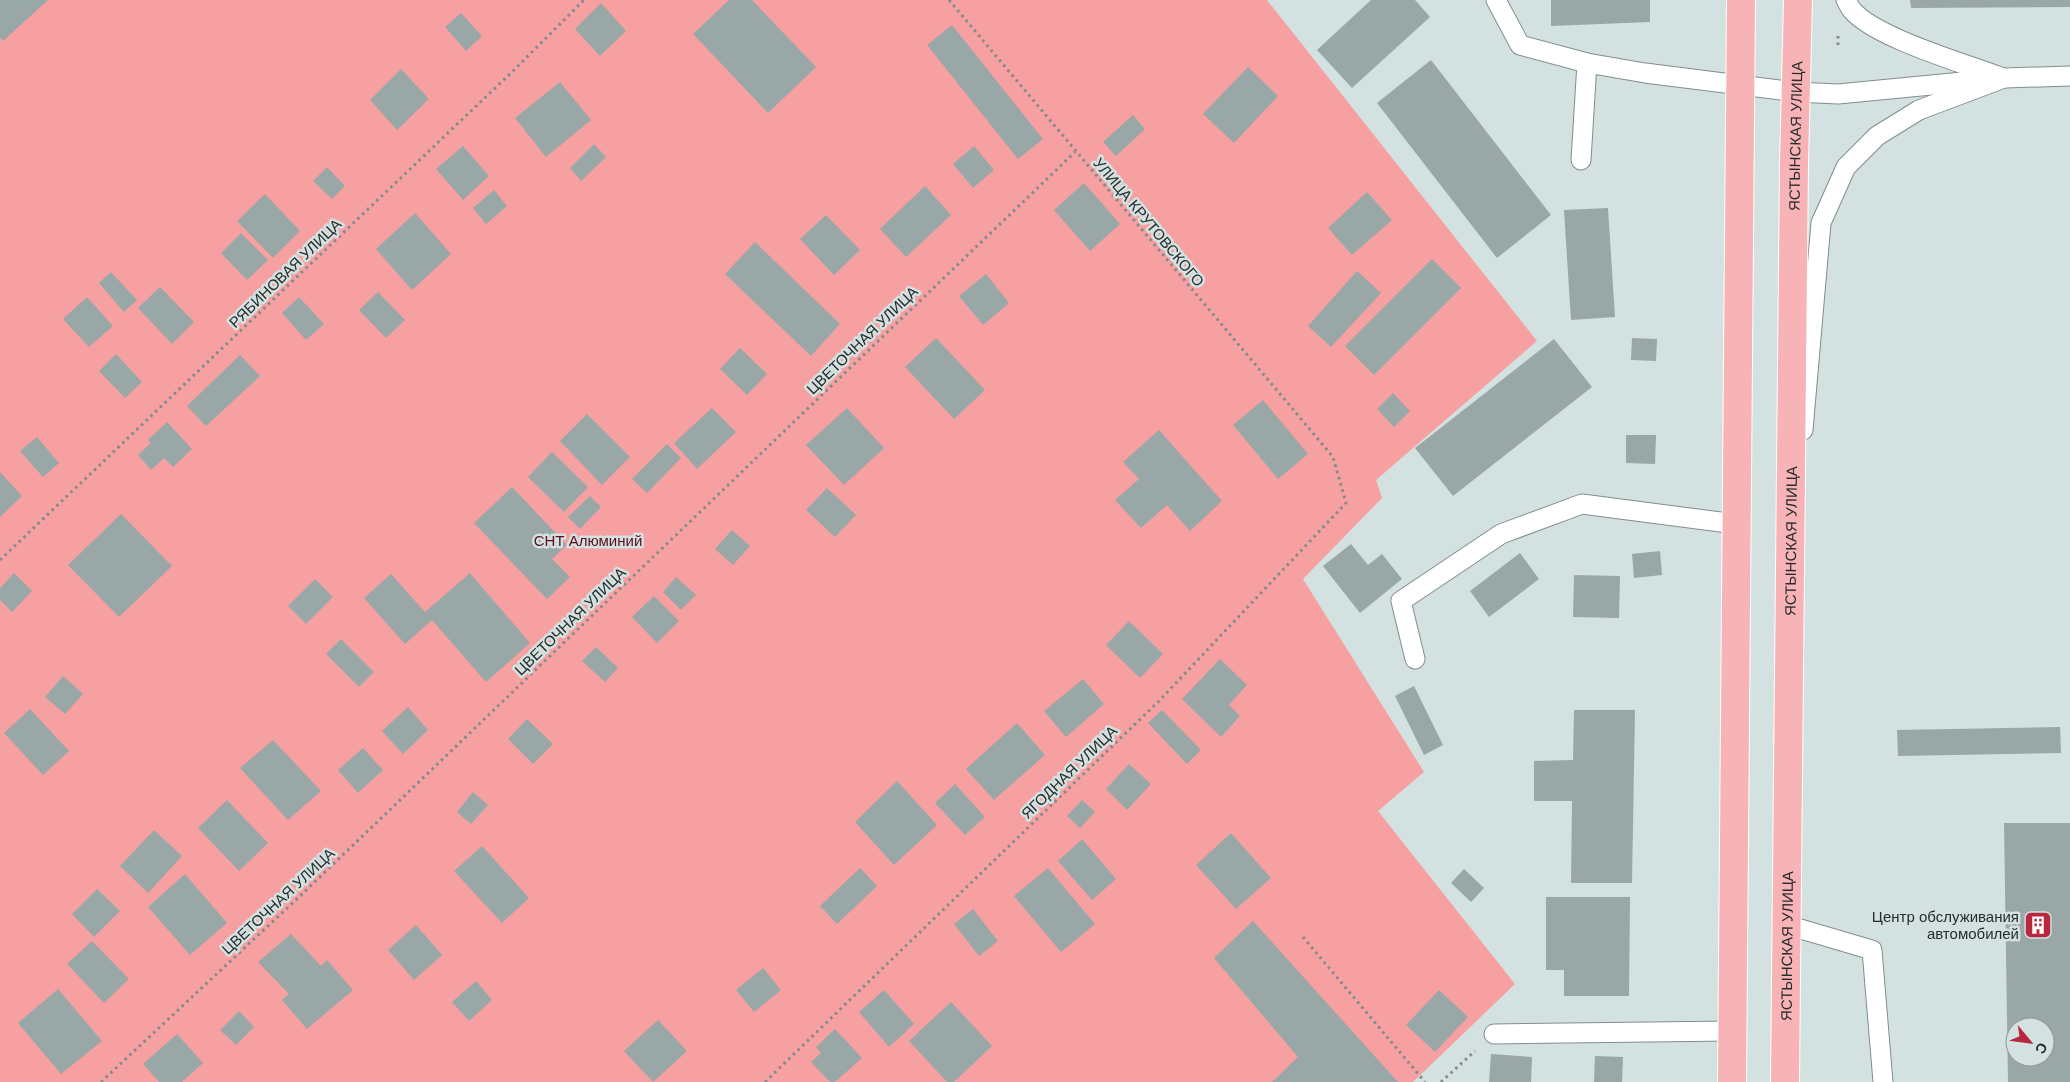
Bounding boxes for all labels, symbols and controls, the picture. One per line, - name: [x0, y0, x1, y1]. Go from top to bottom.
- street label: ЯСТЫНСКАЯ УЛИЦА: [1785, 61, 1805, 211]
- street label: УЛИЦА КРУТОВСКОГО: [1090, 154, 1208, 290]
- street label: РЯБИНОВАЯ УЛИЦА: [226, 215, 344, 331]
- street label: ЦВЕТОЧНАЯ УЛИЦА: [803, 283, 921, 397]
- street label: ЯСТЫНСКАЯ УЛИЦА: [1781, 466, 1800, 616]
- park label: СНТ Алюминий: [534, 532, 642, 549]
- street label: ЦВЕТОЧНАЯ УЛИЦА: [511, 564, 629, 678]
- street label: ЯГОДНАЯ УЛИЦА: [1018, 722, 1120, 822]
- street label: ЦВЕТОЧНАЯ УЛИЦА: [218, 844, 338, 958]
- street label: ЯСТЫНСКАЯ УЛИЦА: [1777, 871, 1796, 1021]
- place label: Центр обслуживания автомобилей: [1872, 908, 2019, 942]
- building icon: Центр обслуживания автомобилей: [2023, 910, 2053, 940]
- north arrow: [2005, 1017, 2055, 1067]
- text: С: [2032, 1040, 2051, 1057]

